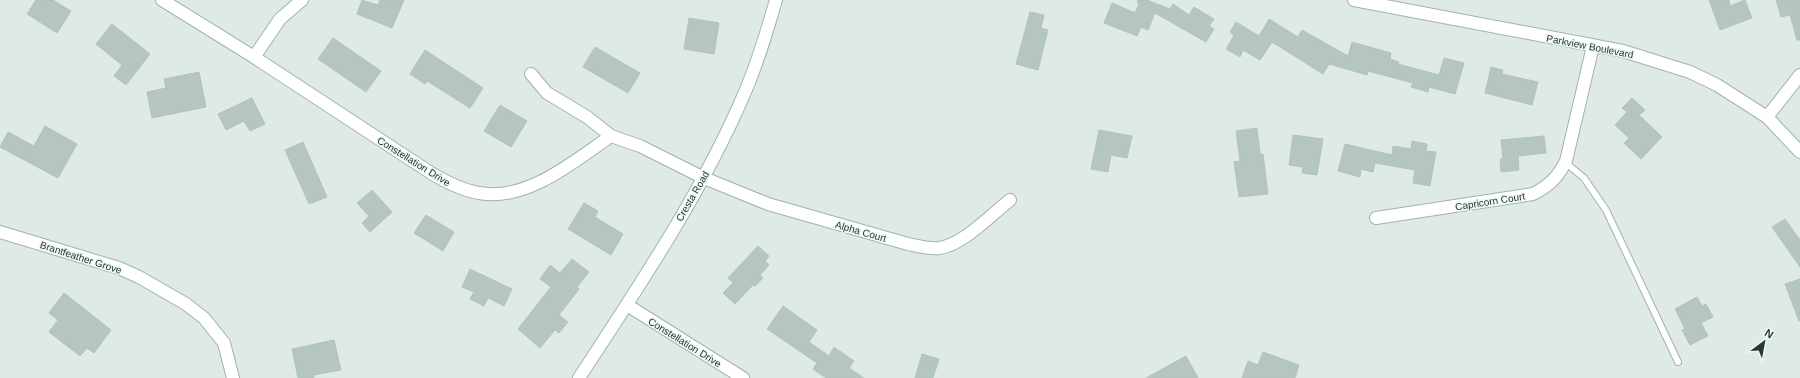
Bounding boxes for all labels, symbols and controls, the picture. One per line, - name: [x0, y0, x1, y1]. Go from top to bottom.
- street label: Parkview Boulevard: [1545, 33, 1634, 60]
- street label: Constellation Drive: [375, 135, 453, 189]
- street label: Cresta Road: [674, 169, 711, 223]
- street label: Capricorn Court: [1454, 191, 1526, 212]
- street label: Alpha Court: [834, 219, 888, 244]
- street label: Brantfeather Grove: [39, 239, 123, 276]
- street label: Constellation Drive: [646, 316, 724, 370]
- north arrow: [1744, 322, 1784, 362]
- text: N: [1763, 326, 1776, 341]

